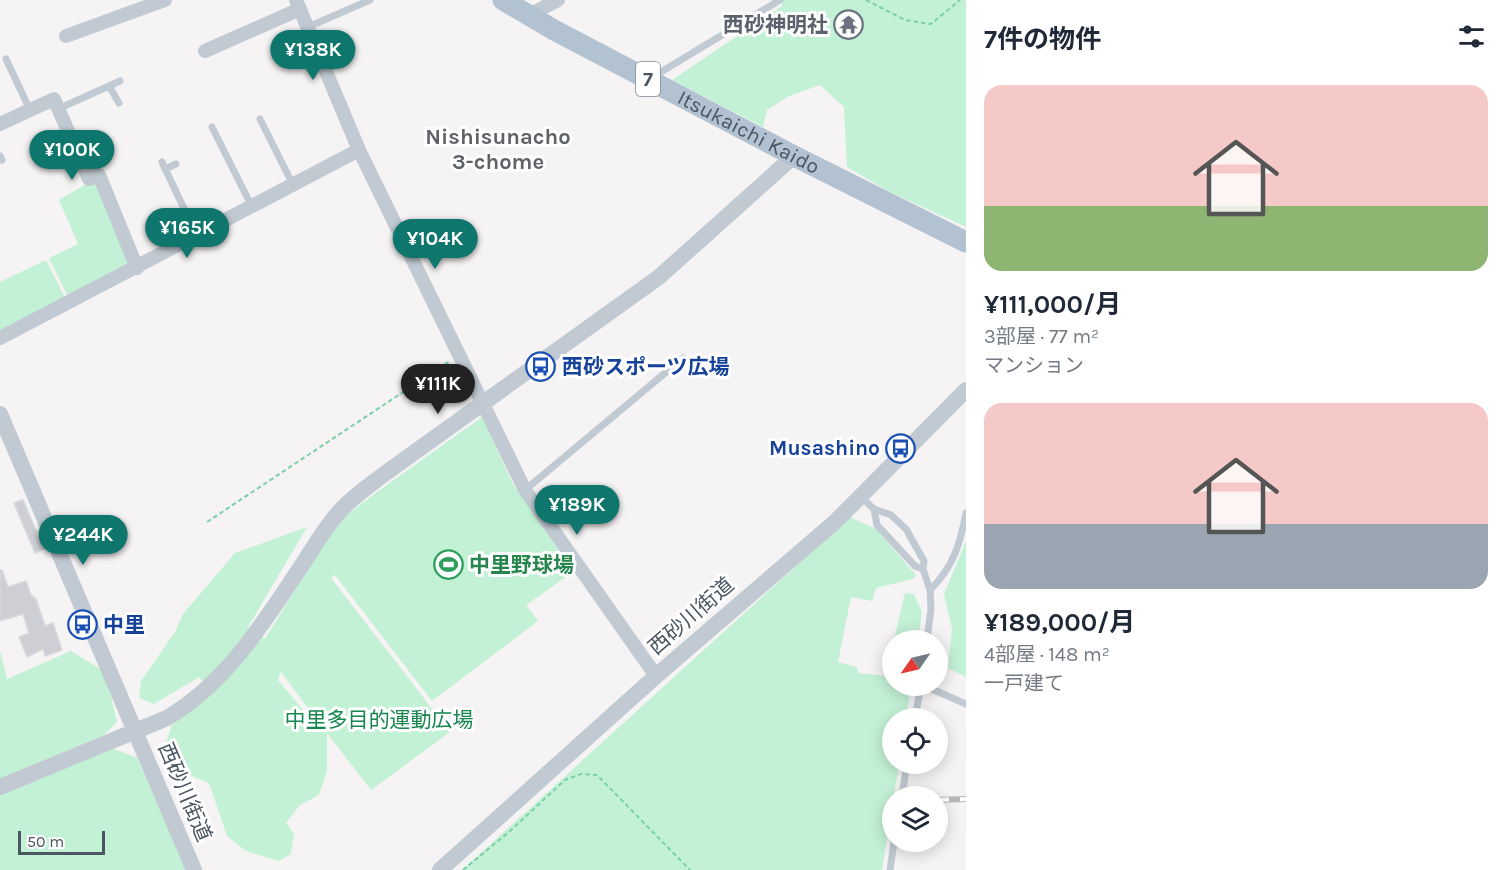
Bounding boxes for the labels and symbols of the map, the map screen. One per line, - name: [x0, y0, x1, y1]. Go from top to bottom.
- temple icon: 西砂神明社: [833, 9, 865, 41]
- place label: 西砂神明社: [723, 13, 828, 37]
- pin: ¥138K: [271, 30, 355, 81]
- road number: 7: [636, 62, 660, 96]
- street label: Itsukaichi Kaido: [674, 85, 824, 179]
- district label: Nishisunacho 3-chome: [425, 124, 571, 175]
- pin: ¥100K: [30, 130, 114, 181]
- pin: ¥165K: [145, 208, 229, 259]
- pin: ¥104K: [393, 219, 477, 270]
- bus stop icon: 西砂スポーツ広場: [525, 351, 557, 383]
- place label: 西砂スポーツ広場: [562, 355, 730, 379]
- pin: ¥111K: [396, 364, 480, 415]
- bus stop icon: Musashino: [885, 432, 917, 464]
- place label: Musashino: [769, 436, 880, 460]
- pin: ¥189K: [535, 485, 619, 536]
- pin: ¥244K: [41, 515, 125, 566]
- sports icon: 中里野球場: [432, 549, 464, 581]
- place label: 中里野球場: [469, 553, 574, 577]
- street label: 西砂川街道: [644, 573, 738, 659]
- bus stop icon: 中里: [66, 609, 98, 641]
- place label: 中里: [103, 613, 145, 637]
- north arrow: [882, 630, 948, 696]
- park label: 中里多目的運動広場: [285, 708, 474, 732]
- street label: 西砂川街道: [153, 739, 217, 845]
- scale bar: [18, 828, 105, 856]

